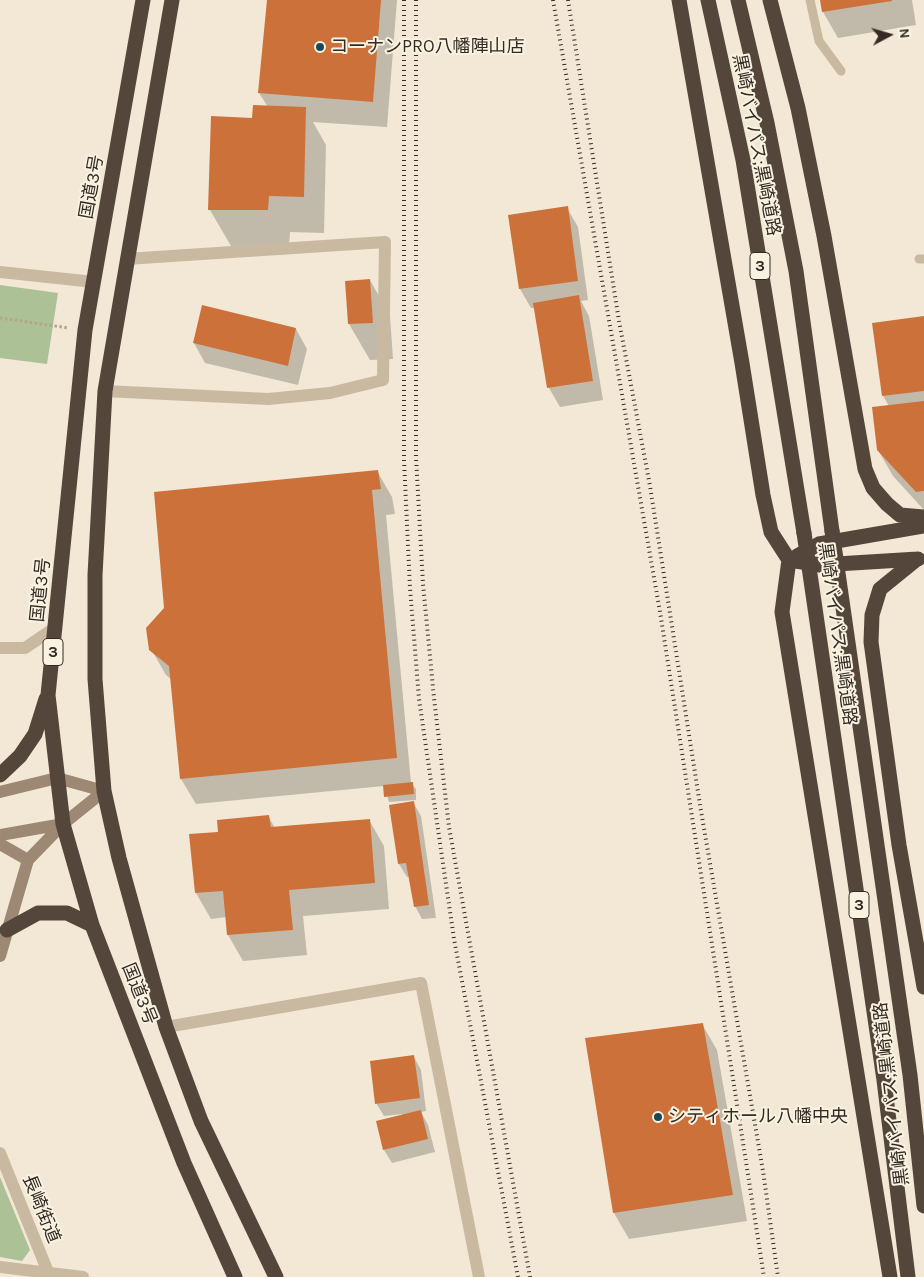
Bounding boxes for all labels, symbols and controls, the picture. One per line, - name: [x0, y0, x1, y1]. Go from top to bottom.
- north arrow: [864, 10, 914, 60]
- text: N: [895, 27, 913, 39]
- place label: コーナンPRO八幡陣山店: [330, 36, 525, 58]
- marker: コーナンPRO八幡陣山店: [314, 41, 326, 53]
- street label: 黒崎バイパス;黒崎道路: [728, 52, 784, 238]
- street label: 国道3号: [76, 153, 108, 221]
- road number: 3: [750, 252, 770, 280]
- street label: 黒崎バイパス;黒崎道路: [813, 541, 861, 727]
- street label: 国道3号: [27, 557, 55, 623]
- road number: 3: [43, 638, 63, 666]
- road number: 3: [849, 892, 869, 918]
- street label: 国道3号: [117, 960, 161, 1028]
- street label: 黒崎バイパス;黒崎道路: [870, 1001, 914, 1187]
- place label: シティホール八幡中央: [668, 1106, 848, 1128]
- marker: シティホール八幡中央: [652, 1111, 664, 1123]
- street label: 長崎街道: [18, 1172, 64, 1246]

